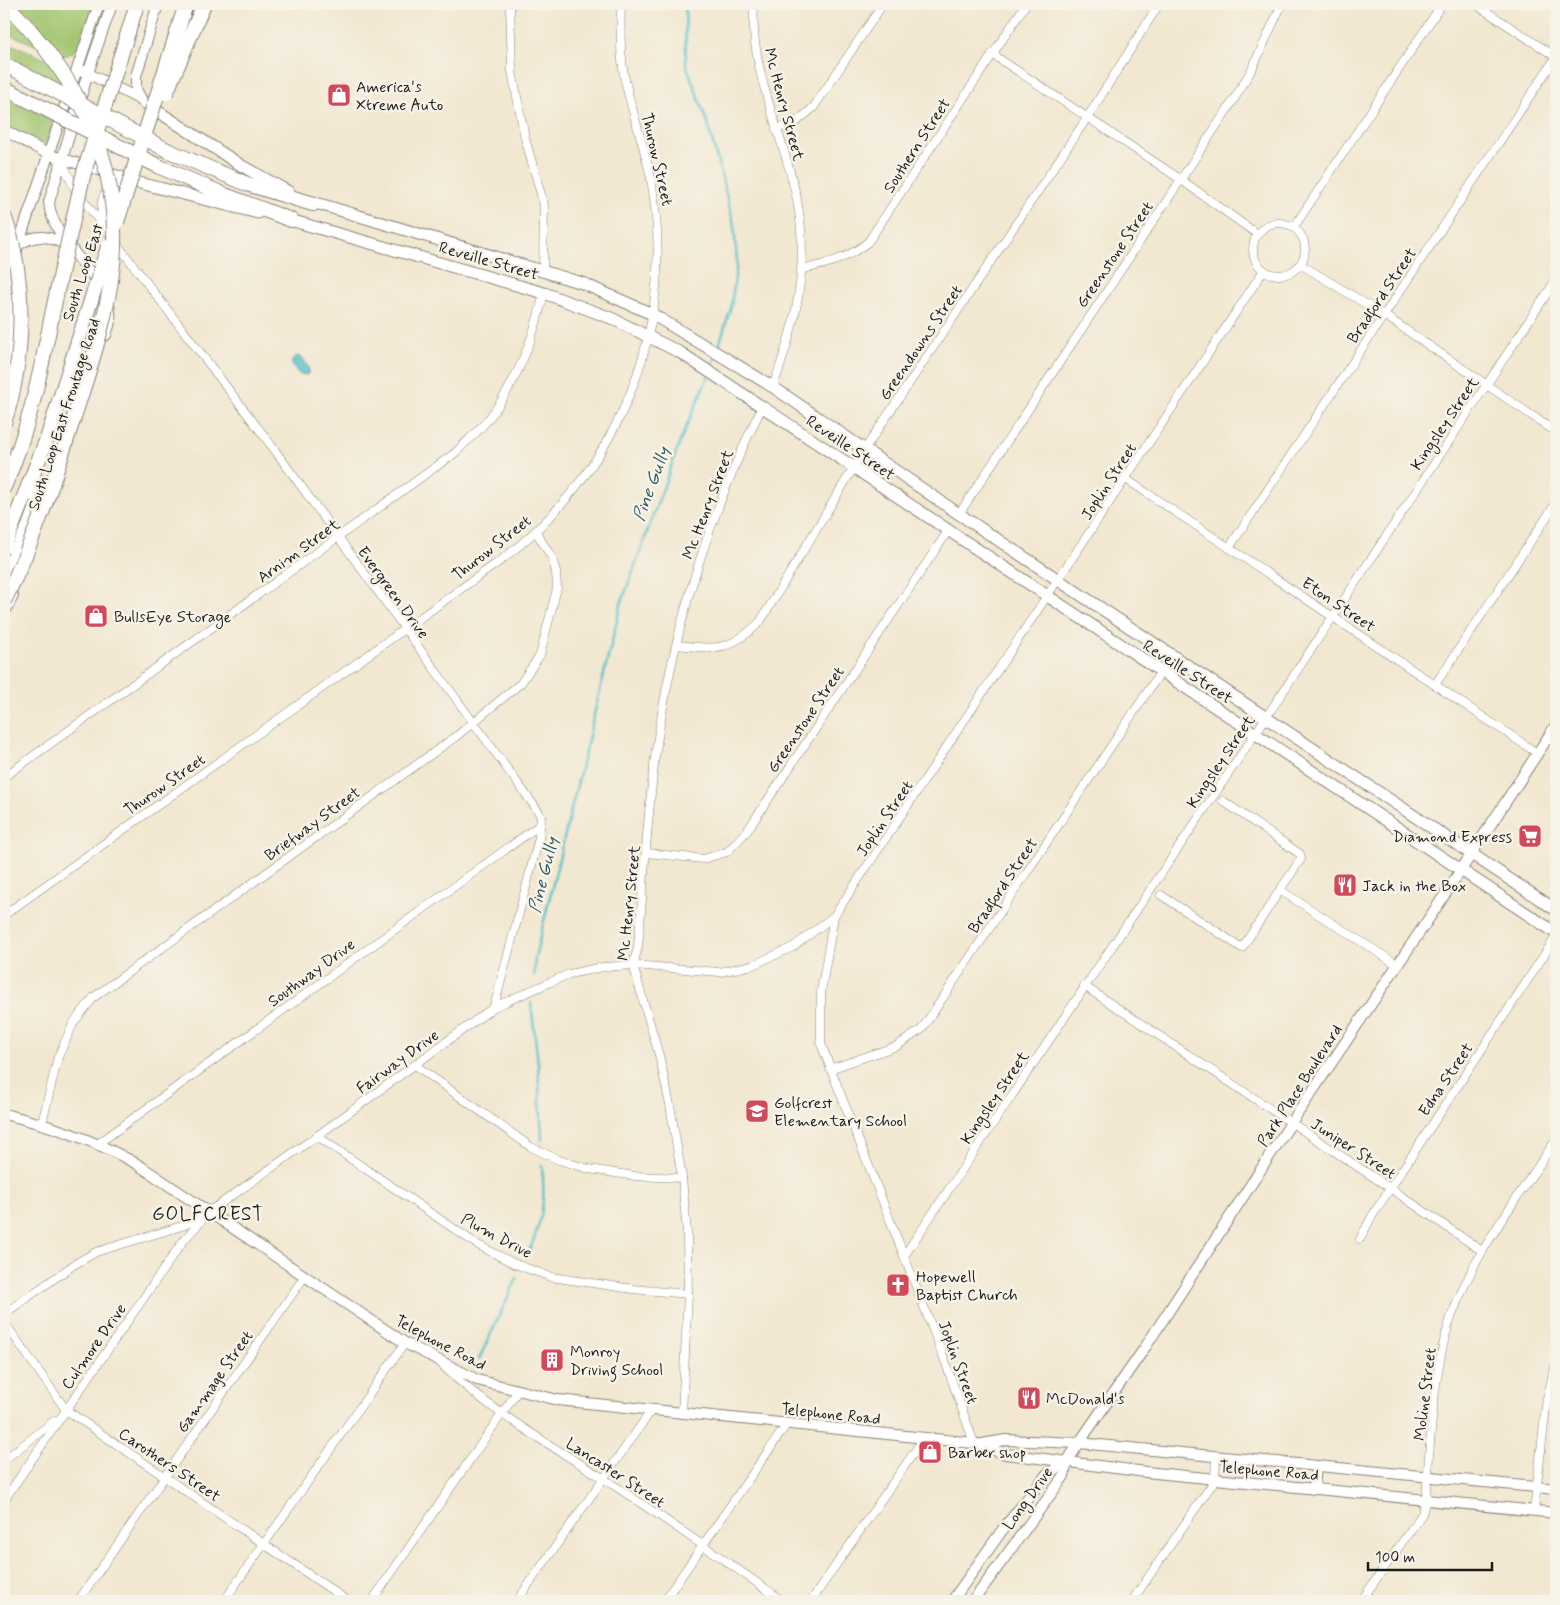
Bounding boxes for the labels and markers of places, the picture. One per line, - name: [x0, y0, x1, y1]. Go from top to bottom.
- place label: America's Xtreme Auto: [356, 77, 443, 116]
- shop icon: America's Xtreme Auto: [326, 82, 352, 108]
- shop icon: BullsEye Storage: [83, 603, 109, 629]
- place label: BullsEye Storage: [114, 607, 232, 629]
- supermarket icon: Diamond Express: [1517, 823, 1543, 849]
- place label: Diamond Express: [1393, 827, 1512, 848]
- restaurant icon: Jack in the Box: [1332, 872, 1358, 898]
- place label: Jack in the Box: [1362, 876, 1466, 897]
- place label: Golfcrest Elementary School: [774, 1093, 907, 1132]
- school or university icon: Golfcrest Elementary School: [744, 1098, 770, 1124]
- place label: Hopewell Baptist Church: [916, 1267, 1018, 1306]
- church icon: Hopewell Baptist Church: [885, 1272, 911, 1298]
- place label: Monroy Driving School: [570, 1342, 663, 1382]
- building icon: Monroy Driving School: [539, 1347, 565, 1373]
- restaurant icon: McDonald's: [1016, 1385, 1042, 1411]
- place label: McDonald's: [1046, 1389, 1125, 1410]
- shop icon: Barber shop: [917, 1439, 943, 1465]
- place label: Barber shop: [948, 1443, 1026, 1464]

